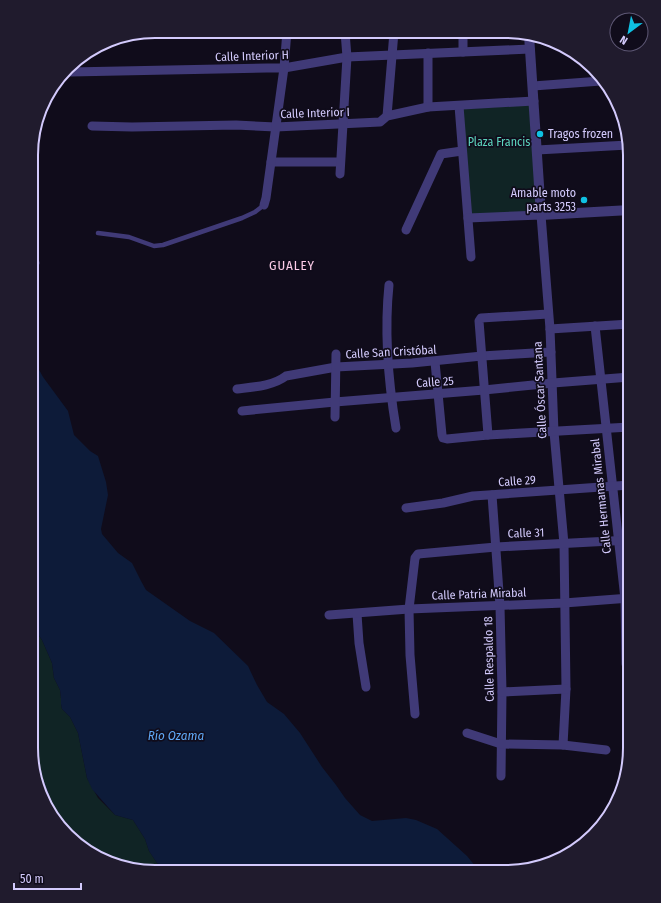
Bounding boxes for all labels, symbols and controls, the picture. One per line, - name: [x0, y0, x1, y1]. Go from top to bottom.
- north arrow: [609, 12, 649, 52]
- text: N: [618, 33, 630, 47]
- street label: Calle Interior H: [215, 48, 289, 64]
- street label: Calle Interior I: [280, 105, 350, 121]
- place label: Tragos frozen: [548, 127, 613, 141]
- marker: Tragos frozen: [535, 129, 545, 139]
- park label: Plaza Francis: [468, 135, 530, 149]
- place label: Amable moto parts 3253: [511, 186, 576, 214]
- marker: Amable moto parts 3253: [579, 195, 589, 205]
- district label: GUALEY: [269, 258, 315, 273]
- street label: Calle Óscar Santana: [529, 341, 550, 439]
- street label: Calle San Cristóbal: [345, 343, 437, 361]
- street label: Calle 25: [416, 374, 455, 390]
- street label: Calle Hermanas Mirabal: [588, 438, 614, 554]
- street label: Calle 29: [498, 473, 537, 489]
- street label: Calle 31: [507, 525, 545, 541]
- street label: Calle Patria Mirabal: [431, 585, 527, 603]
- street label: Calle Respaldo 18: [481, 616, 497, 702]
- water label: Río Ozama: [148, 728, 205, 743]
- scale bar: [14, 865, 81, 891]
- text: 50 m: [20, 872, 44, 886]

